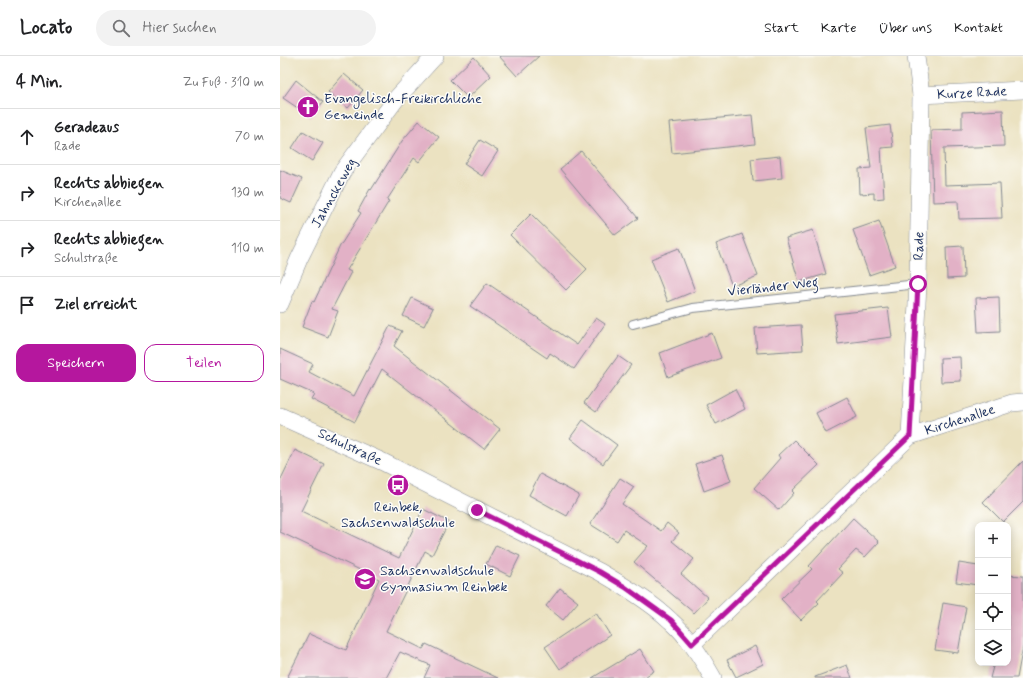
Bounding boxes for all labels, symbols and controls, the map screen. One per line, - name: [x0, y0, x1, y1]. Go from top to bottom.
- search box: [96, 10, 376, 46]
- text: Locato: [20, 15, 72, 40]
- icon: search: [110, 17, 132, 39]
- text: Hier suchen: [142, 18, 216, 38]
- text: Start: [764, 19, 799, 37]
- text: Karte: [821, 19, 856, 37]
- text: Über uns: [878, 19, 932, 37]
- text: Kontakt: [954, 19, 1003, 37]
- text: 4 Min.: [16, 71, 62, 93]
- text: Zu Fuß · 310 m: [183, 74, 264, 91]
- street label: Kurze Rade: [937, 82, 1008, 104]
- place label: Evangelisch-Freikirchliche Gemeinde: [324, 90, 482, 124]
- church icon: Evangelisch-Freikirchliche Gemeinde: [295, 94, 321, 120]
- text: Geradeaus: [54, 118, 119, 138]
- icon: ahead: [16, 126, 38, 148]
- text: 70 m: [235, 128, 264, 145]
- text: Rade: [54, 138, 81, 155]
- street label: Jahnckeweg: [307, 155, 361, 231]
- text: Rechts abbiegen: [54, 174, 164, 194]
- icon: right: [16, 182, 38, 204]
- text: 130 m: [231, 184, 264, 201]
- text: Kirchenallee: [54, 194, 122, 211]
- text: Rechts abbiegen: [54, 230, 164, 250]
- street label: Rade: [910, 231, 928, 261]
- icon: right: [16, 238, 38, 260]
- text: 110 m: [231, 240, 264, 257]
- text: Schulstraße: [54, 250, 118, 267]
- street label: Vierländer Weg: [727, 273, 820, 303]
- route start: [909, 275, 927, 293]
- icon: arrive: [16, 294, 38, 316]
- text: Ziel erreicht: [54, 295, 137, 315]
- button: Speichern: [16, 344, 136, 382]
- button: Teilen: [144, 344, 264, 382]
- street label: Kirchenallee: [923, 400, 998, 440]
- street label: Schulstraße: [315, 424, 385, 470]
- bus stop icon: Reinbek, Sachsenwaldschule: [385, 472, 411, 498]
- place label: Reinbek, Sachsenwaldschule: [341, 498, 455, 532]
- route end: [468, 501, 486, 519]
- map controls: [975, 522, 1011, 666]
- button: +: [975, 522, 1011, 558]
- button: −: [975, 558, 1011, 594]
- place label: Sachsenwaldschule Gymnasium Reinbek: [380, 562, 508, 596]
- school or university icon: Sachsenwaldschule Gymnasium Reinbek: [352, 566, 378, 592]
- button: locate: [975, 594, 1011, 630]
- button: layers: [975, 630, 1011, 666]

